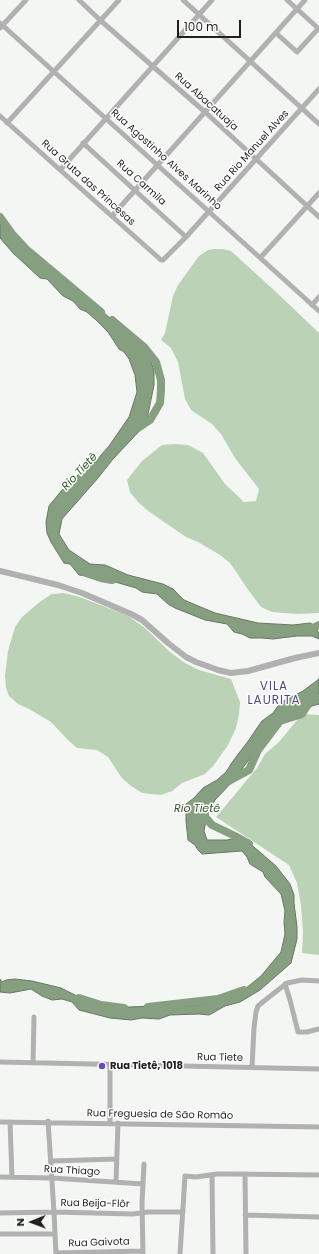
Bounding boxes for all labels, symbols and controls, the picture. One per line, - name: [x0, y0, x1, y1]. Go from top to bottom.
- scale bar: [179, 12, 243, 38]
- text: 100 m: [184, 18, 218, 35]
- street label: Rua Abacatuaja: [172, 70, 240, 134]
- street label: Rua Agostinho Alves Marinho: [108, 107, 224, 213]
- street label: Rua Rio Manuel Alves: [212, 108, 292, 194]
- street label: Rua Gruta das Princesas: [39, 138, 137, 228]
- street label: Rua Carmila: [114, 158, 168, 208]
- water label: Rio Tietê: [59, 451, 101, 493]
- district label: VILA LAURITA: [247, 680, 301, 708]
- water label: Rio Tietê: [174, 802, 220, 816]
- street label: Rua Tiete: [197, 1052, 243, 1064]
- place label: Rua Tietê, 1018: [110, 1060, 183, 1072]
- marker: Rua Tietê, 1018: [97, 1061, 107, 1071]
- street label: Rua Freguesia de São Romão: [87, 1108, 233, 1122]
- street label: Rua Thiago: [44, 1164, 100, 1178]
- street label: Rua Beija-Flôr: [60, 1197, 130, 1211]
- north arrow: [12, 1202, 52, 1242]
- text: N: [12, 1218, 28, 1226]
- street label: Rua Gaivota: [68, 1236, 130, 1250]

